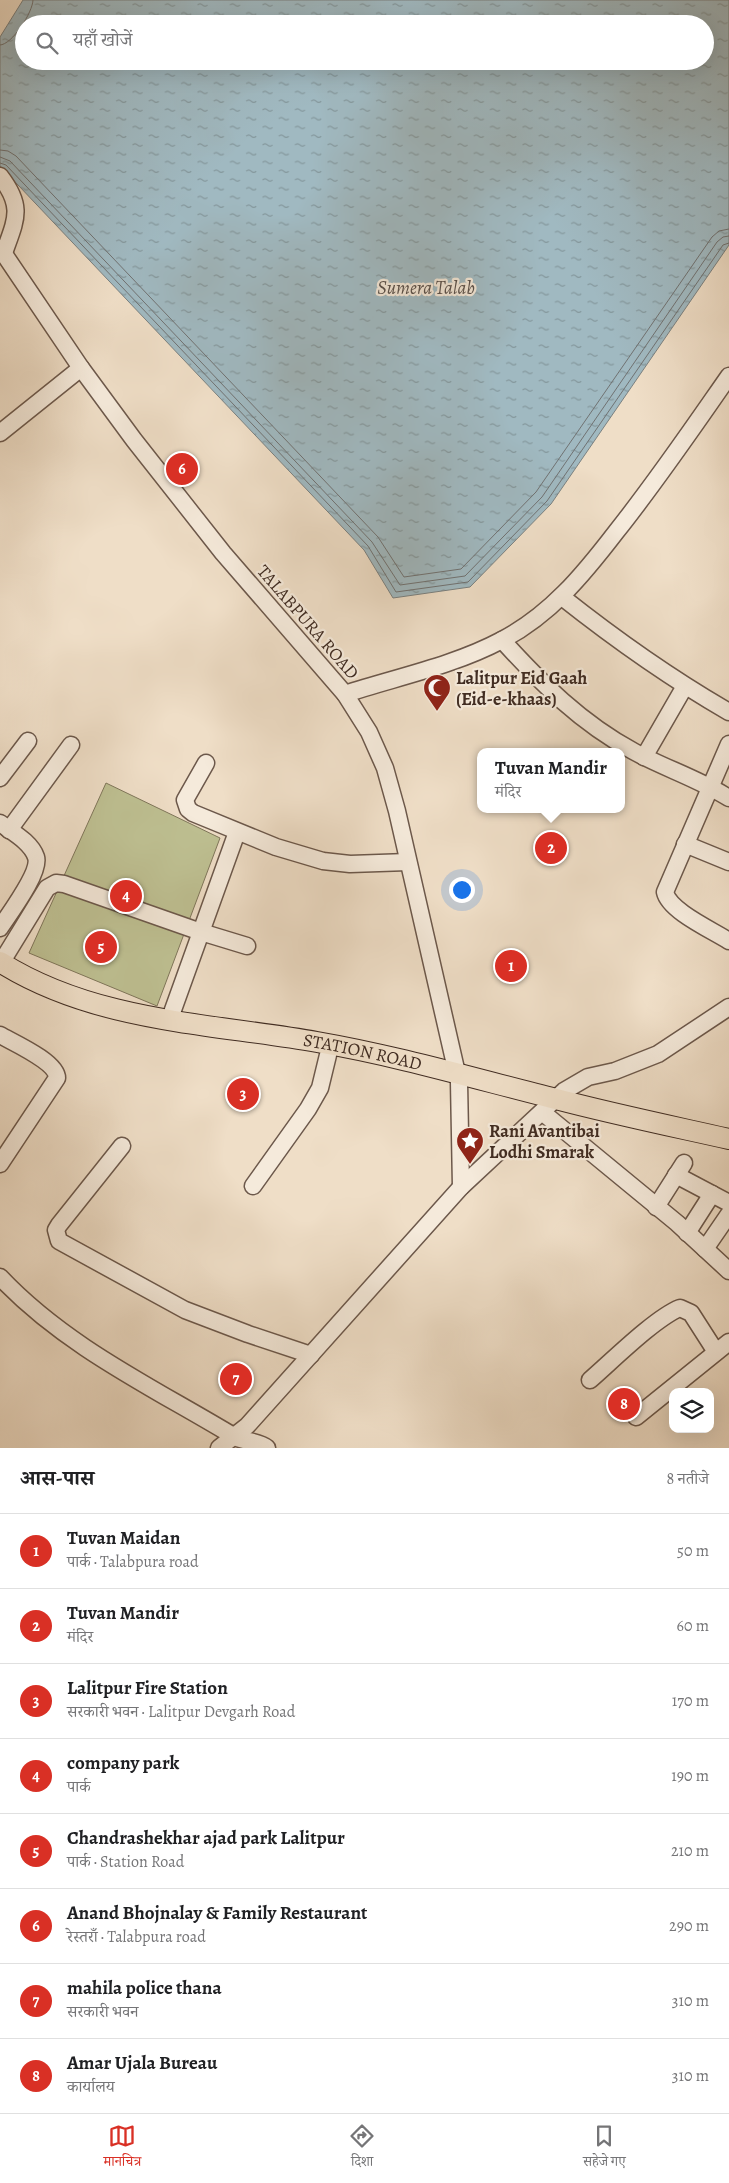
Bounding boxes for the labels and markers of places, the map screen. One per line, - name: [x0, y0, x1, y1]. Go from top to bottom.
- pin: 6: [166, 450, 198, 488]
- place label: Lalitpur Eid Gaah (Eid-e-khaas): [456, 666, 588, 711]
- mosque icon: Lalitpur Eid Gaah (Eid-e-khaas): [422, 673, 452, 712]
- pin: 2: [535, 829, 567, 867]
- pin: 4: [110, 877, 142, 915]
- pin: 5: [85, 928, 117, 966]
- pin: 1: [495, 947, 527, 985]
- pin: 3: [227, 1075, 259, 1113]
- place label: Rani Avantibai Lodhi Smarak: [489, 1119, 600, 1164]
- place icon: Rani Avantibai Lodhi Smarak: [455, 1126, 485, 1165]
- pin: 7: [220, 1360, 252, 1398]
- pin: 8: [608, 1385, 640, 1423]

